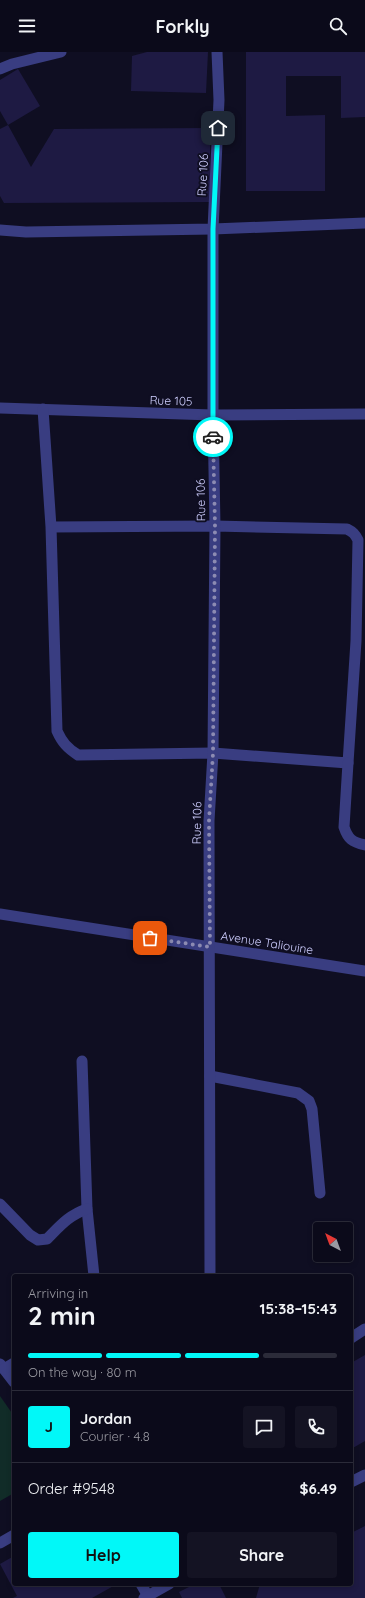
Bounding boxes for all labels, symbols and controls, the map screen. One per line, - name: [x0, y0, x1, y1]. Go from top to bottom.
- icon: menu: [16, 15, 38, 37]
- text: Forkly: [155, 15, 210, 38]
- icon: search: [327, 15, 349, 37]
- pin: [201, 111, 235, 145]
- icon: home: [207, 117, 229, 139]
- street label: Rue 106: [194, 153, 211, 197]
- street label: Rue 105: [149, 392, 193, 409]
- courier: [193, 417, 233, 457]
- icon: car: [202, 426, 224, 448]
- street label: Rue 106: [193, 478, 208, 522]
- street label: Rue 106: [189, 801, 204, 845]
- pin: [133, 921, 167, 955]
- icon: bag: [139, 927, 161, 949]
- street label: Avenue Taliouine: [220, 928, 315, 957]
- north arrow: [313, 1222, 353, 1262]
- map controls: [313, 1222, 353, 1262]
- text: Arriving in: [28, 1285, 88, 1301]
- text: 2 min: [28, 1299, 96, 1332]
- text: 15:38–15:43: [260, 1299, 337, 1318]
- text: On the way · 80 m: [28, 1364, 137, 1380]
- button: chat: [243, 1406, 285, 1448]
- button: phone: [295, 1406, 337, 1448]
- text: Jordan: [80, 1409, 132, 1428]
- text: J: [45, 1417, 53, 1436]
- text: Courier · 4.8: [80, 1428, 150, 1444]
- text: Order #9548: [28, 1479, 115, 1498]
- text: $6.49: [299, 1479, 337, 1498]
- button: Help: [28, 1532, 179, 1578]
- button: Share: [187, 1532, 337, 1578]

